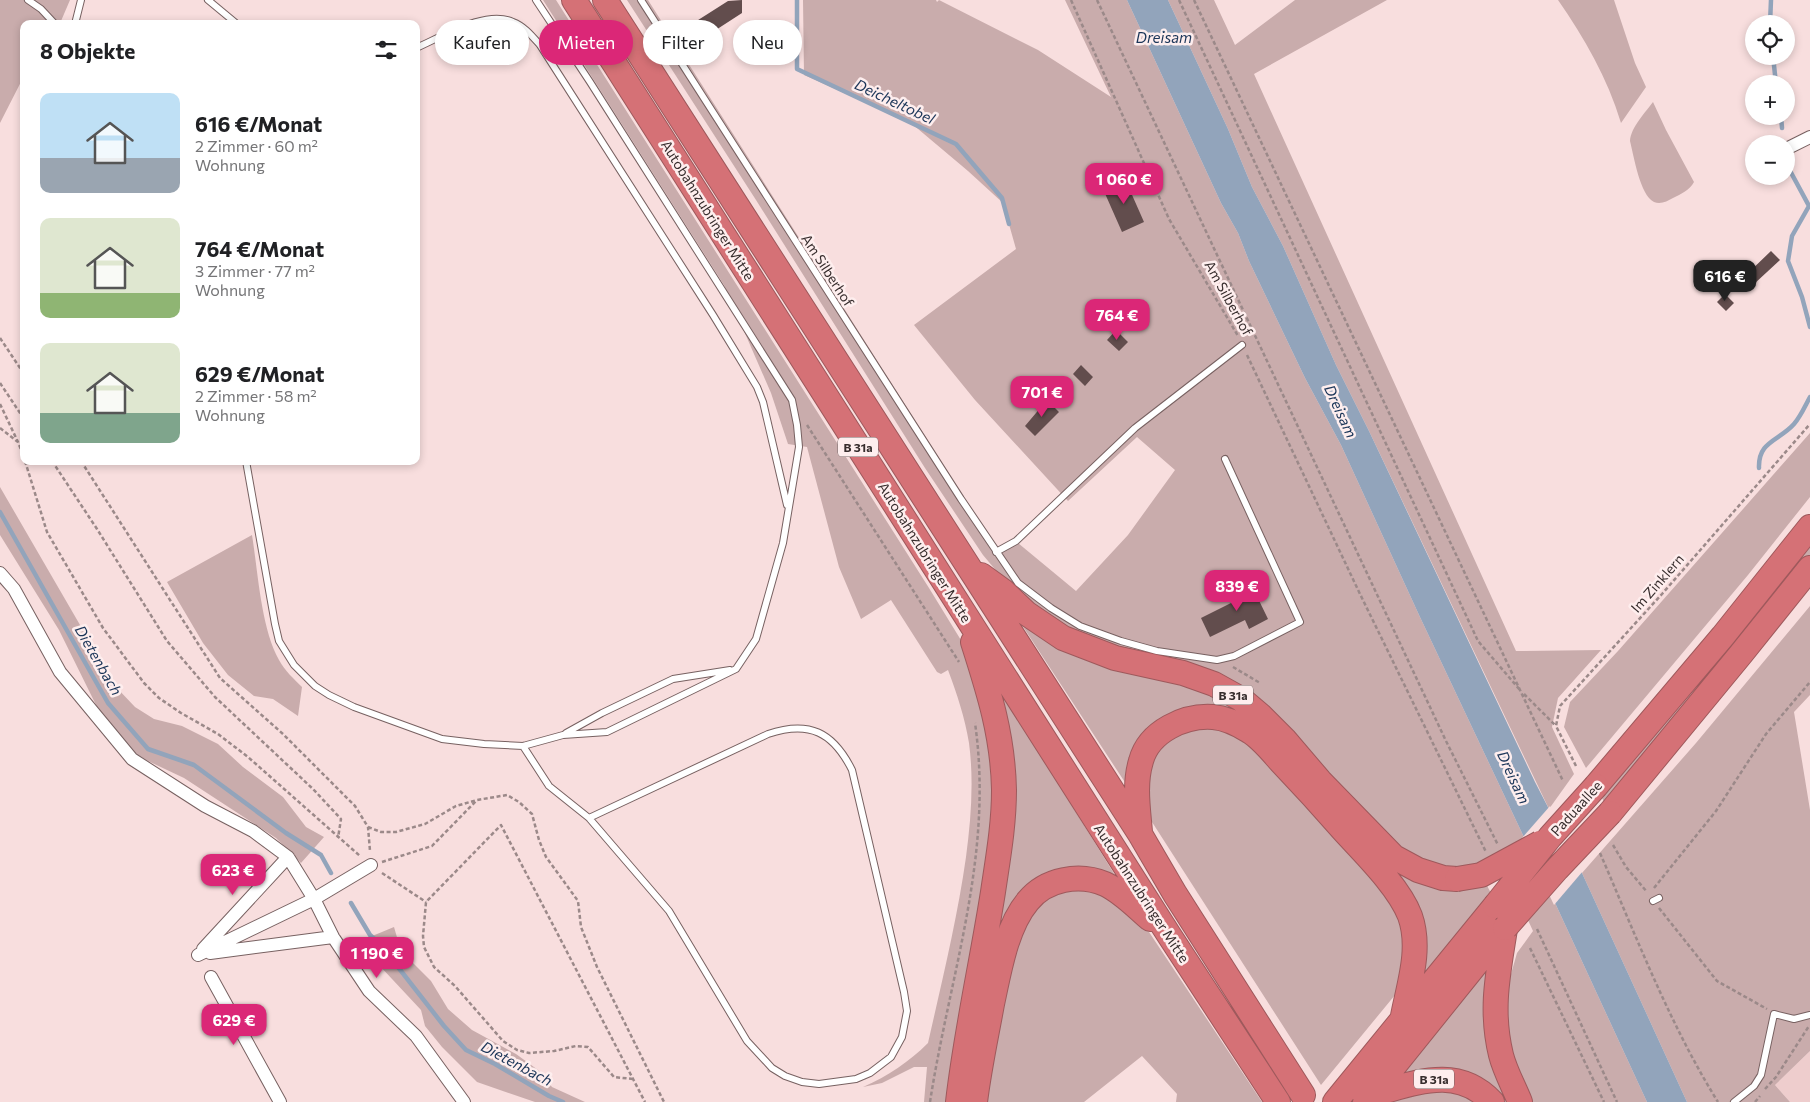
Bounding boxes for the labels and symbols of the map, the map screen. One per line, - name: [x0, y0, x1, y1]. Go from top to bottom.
- water label: Dreisam: [1136, 28, 1192, 46]
- water label: Deicheltobel: [852, 75, 939, 128]
- street label: Autobahnzubringer Mitte: [658, 137, 758, 283]
- pin: 1 060 €: [1078, 162, 1170, 205]
- street label: Am Silberhof: [798, 231, 858, 310]
- street label: Am Silberhof: [1201, 258, 1257, 339]
- pin: 616 €: [1690, 260, 1760, 302]
- pin: 764 €: [1082, 298, 1152, 341]
- pin: 701 €: [1007, 376, 1077, 418]
- water label: Dreisam: [1321, 382, 1361, 440]
- road number: B 31a: [838, 438, 878, 457]
- street label: Autobahnzubringer Mitte: [875, 479, 975, 625]
- street label: Im Zinklern: [1627, 550, 1687, 616]
- pin: 839 €: [1202, 570, 1272, 612]
- water label: Dietenbach: [72, 622, 126, 698]
- road number: B 31a: [1213, 686, 1253, 704]
- water label: Dreisam: [1494, 748, 1534, 806]
- street label: Paduaallee: [1547, 777, 1605, 839]
- street label: Autobahnzubringer Mitte: [1091, 820, 1193, 966]
- pin: 623 €: [198, 854, 268, 896]
- pin: 1 190 €: [331, 936, 423, 979]
- pin: 629 €: [199, 1004, 269, 1046]
- water label: Dietenbach: [478, 1037, 556, 1089]
- road number: B 31a: [1414, 1070, 1454, 1088]

